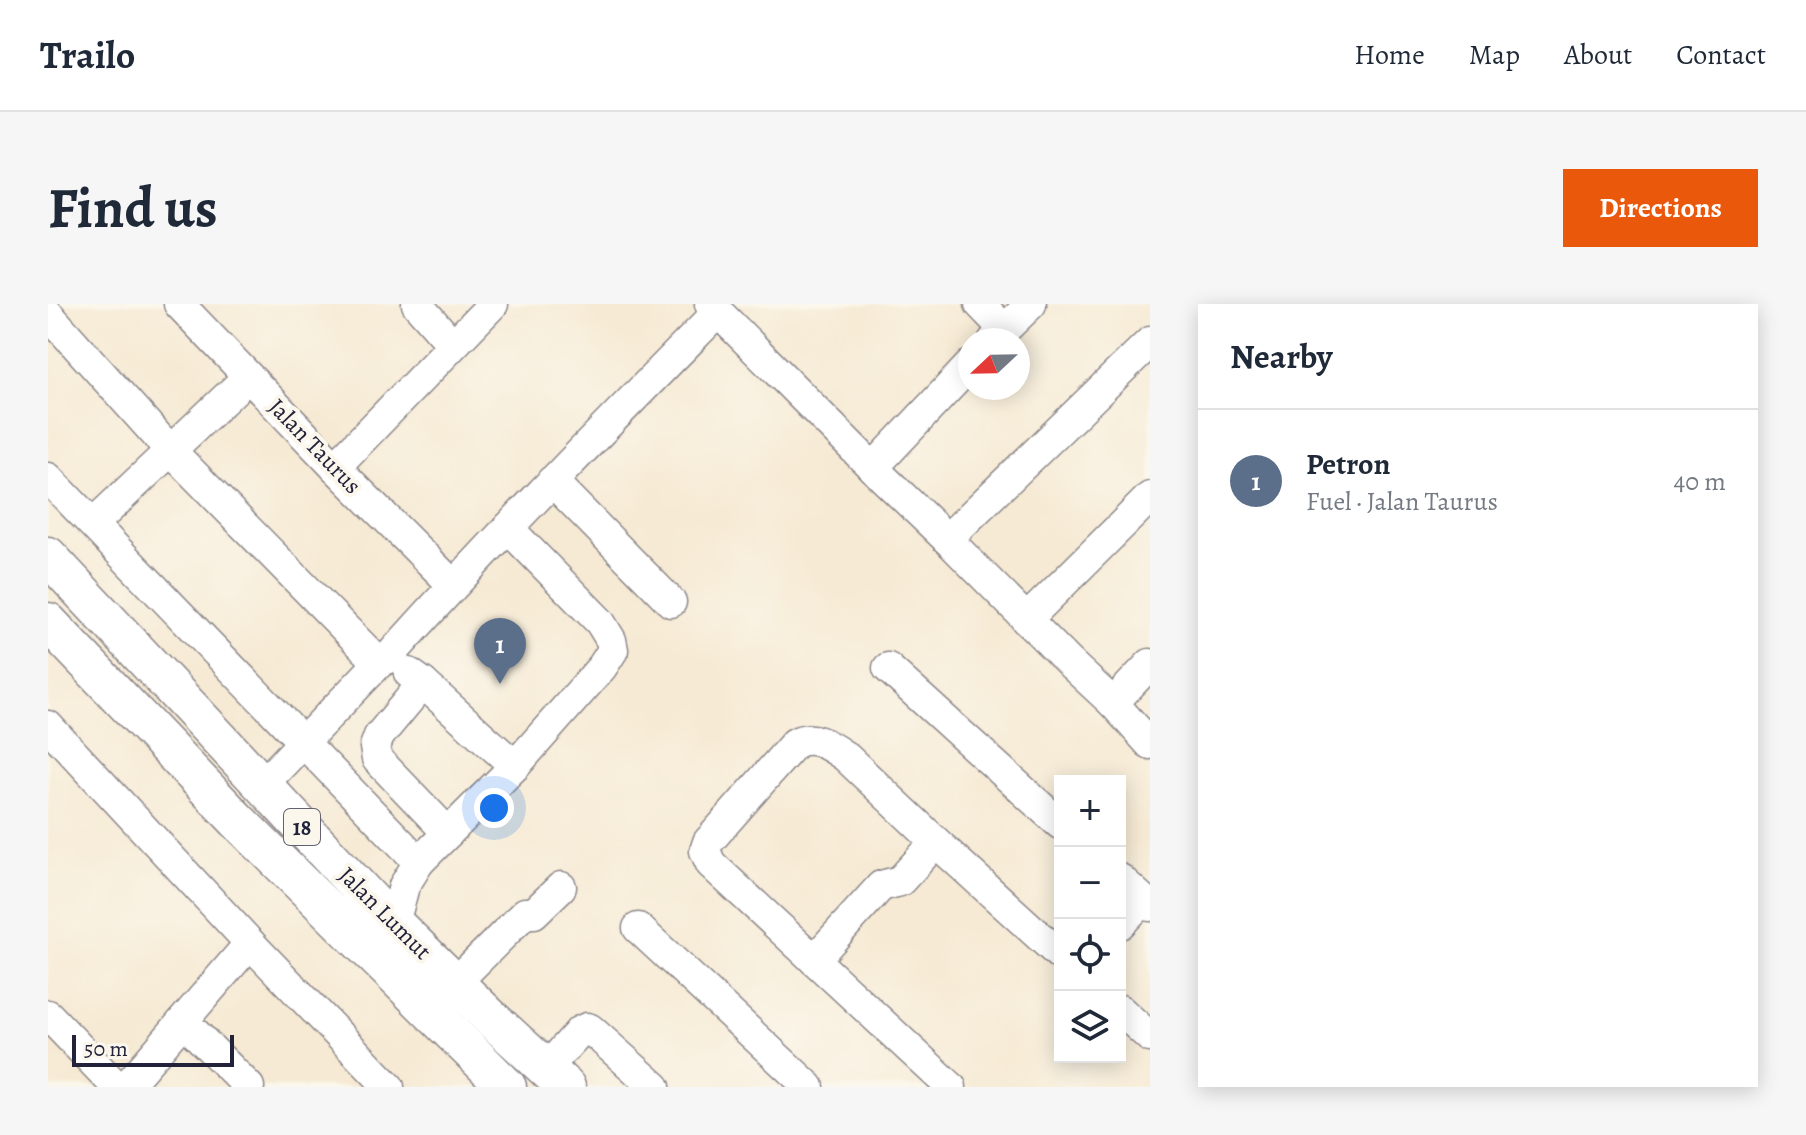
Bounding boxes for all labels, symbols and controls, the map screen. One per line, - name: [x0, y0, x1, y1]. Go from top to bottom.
- text: Trailo: [40, 29, 135, 81]
- text: Home: [1354, 36, 1425, 74]
- text: Map: [1469, 36, 1520, 74]
- text: About: [1564, 36, 1632, 74]
- text: Contact: [1676, 36, 1766, 74]
- button: Directions: [1563, 169, 1758, 247]
- text: Find us: [48, 170, 218, 246]
- north arrow: [958, 328, 1030, 400]
- text: Nearby: [1230, 333, 1333, 380]
- street label: Jalan Taurus: [261, 391, 369, 501]
- text: Petron: [1306, 444, 1390, 484]
- text: 1: [1251, 464, 1261, 499]
- text: 40 m: [1674, 464, 1726, 499]
- text: Fuel · Jalan Taurus: [1306, 484, 1498, 519]
- pin: 1: [474, 618, 526, 684]
- map controls: [1054, 775, 1126, 1063]
- button: +: [1054, 775, 1126, 847]
- your location: [474, 788, 514, 828]
- road number: 18: [284, 809, 320, 845]
- button: −: [1054, 847, 1126, 919]
- street label: Jalan Lumut: [332, 860, 439, 967]
- button: locate: [1054, 919, 1126, 991]
- button: layers: [1054, 991, 1126, 1063]
- scale bar: [72, 1031, 234, 1067]
- text: 50 m: [84, 1034, 128, 1064]

